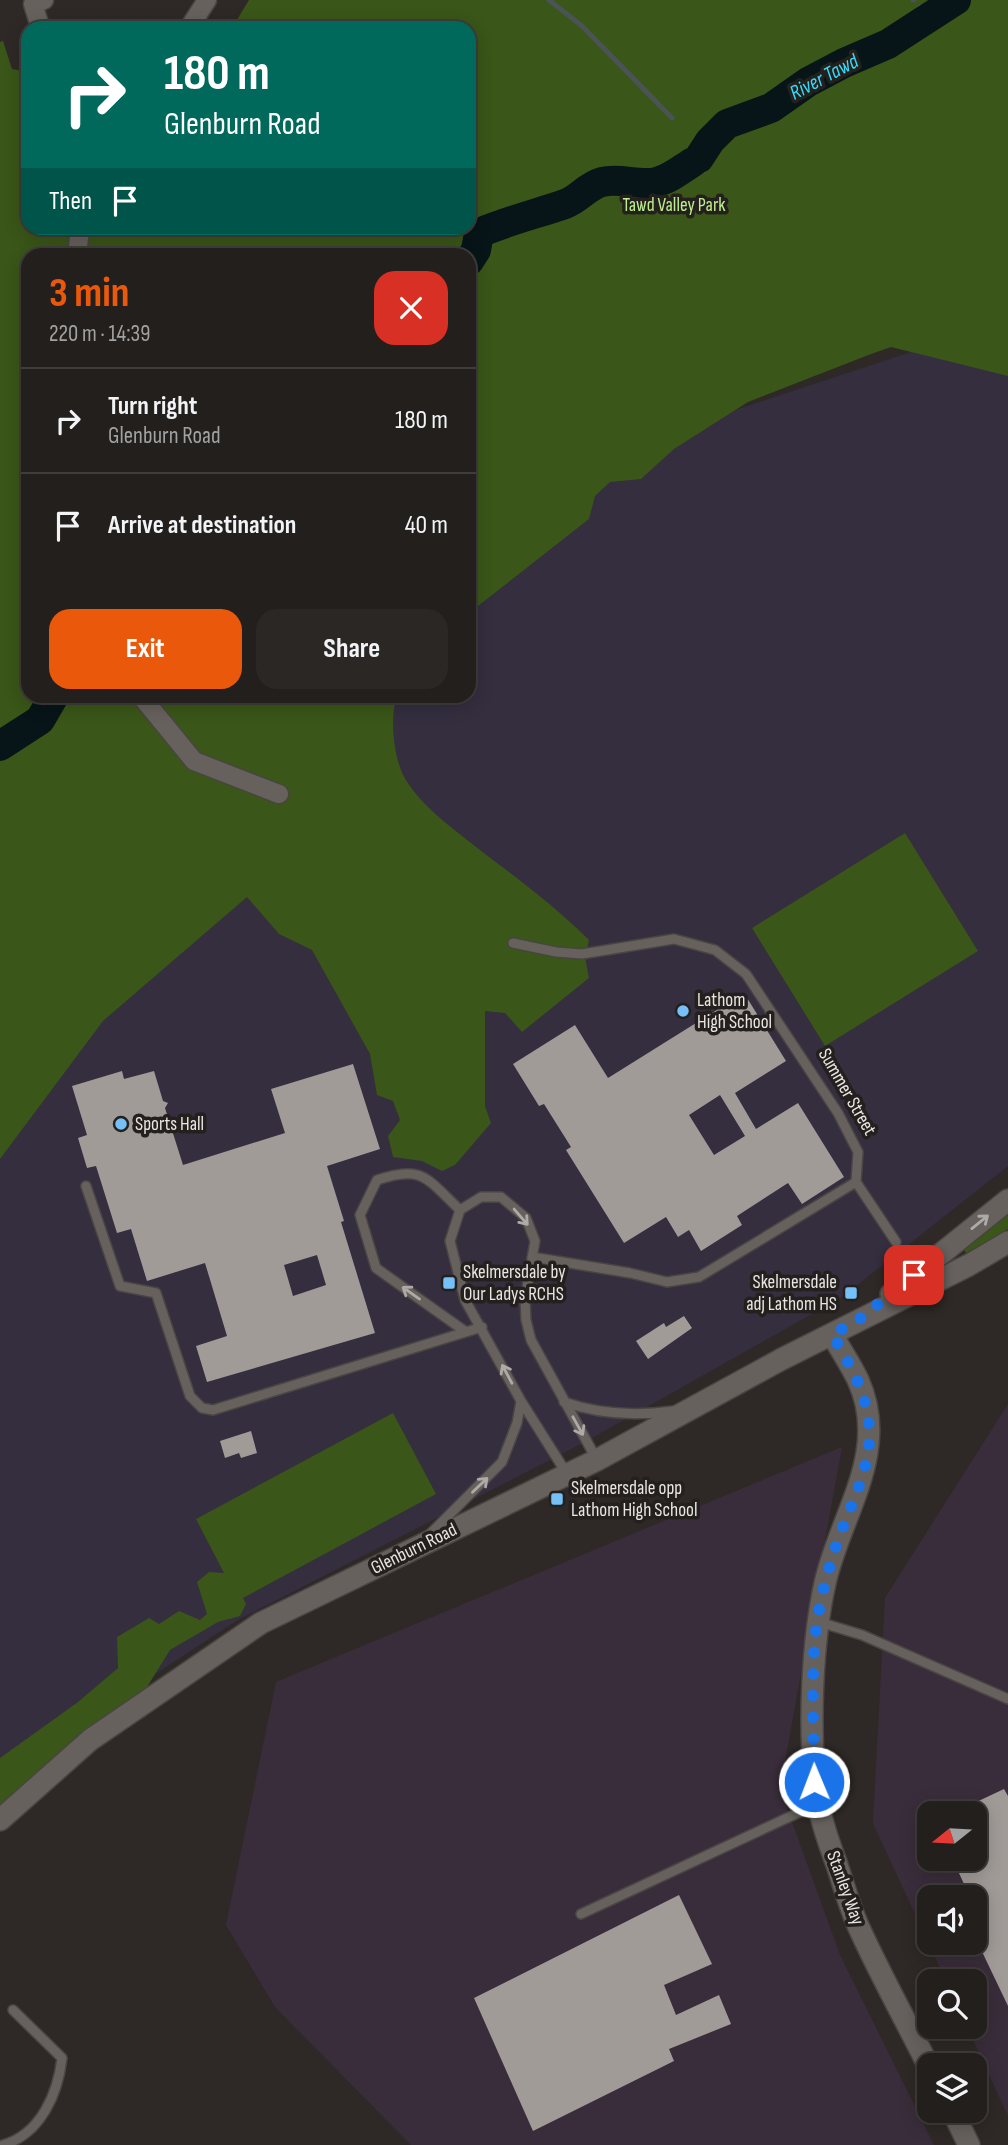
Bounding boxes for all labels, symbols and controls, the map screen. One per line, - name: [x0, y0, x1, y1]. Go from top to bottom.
- text: 180 m: [164, 45, 270, 104]
- water label: River Tawd: [785, 48, 864, 105]
- icon: right: [49, 49, 140, 140]
- text: Glenburn Road: [164, 105, 320, 144]
- icon: arrive: [106, 182, 144, 220]
- text: Then: [49, 186, 92, 217]
- park label: Tawd Valley Park: [622, 194, 726, 217]
- text: 3 min: [49, 268, 129, 319]
- button: close: [374, 271, 448, 345]
- text: 220 m · 14:39: [49, 320, 150, 348]
- text: Turn right: [108, 391, 197, 422]
- icon: right: [49, 402, 87, 440]
- text: 180 m: [395, 405, 448, 436]
- text: Glenburn Road: [108, 422, 220, 450]
- icon: arrive: [49, 507, 87, 545]
- text: Arrive at destination: [108, 510, 296, 541]
- text: 40 m: [405, 510, 448, 541]
- button: Exit: [49, 609, 242, 689]
- button: Share: [256, 609, 448, 689]
- place label: Lathom High School: [697, 989, 772, 1034]
- marker: Lathom High School: [675, 1003, 691, 1019]
- street label: Summer Street: [813, 1044, 881, 1140]
- place label: Sports Hall: [135, 1113, 204, 1136]
- marker: Sports Hall: [113, 1116, 129, 1132]
- one-way arrow: [512, 1207, 529, 1225]
- one-way arrow: [971, 1215, 989, 1230]
- pin: [884, 1245, 944, 1305]
- icon: arrive: [895, 1256, 933, 1294]
- place label: Skelmersdale by Our Ladys RCHS: [463, 1261, 566, 1306]
- place label: Skelmersdale adj Lathom HS: [746, 1271, 837, 1316]
- marker: Skelmersdale by Our Ladys RCHS: [441, 1275, 457, 1291]
- marker: Skelmersdale adj Lathom HS: [843, 1285, 859, 1301]
- one-way arrow: [401, 1286, 421, 1300]
- one-way arrow: [499, 1364, 513, 1385]
- one-way arrow: [571, 1416, 585, 1436]
- one-way arrow: [471, 1476, 488, 1493]
- place label: Skelmersdale opp Lathom High School: [571, 1477, 697, 1522]
- marker: Skelmersdale opp Lathom High School: [549, 1491, 565, 1507]
- street label: Glenburn Road: [367, 1518, 461, 1580]
- position arrow: [777, 1745, 851, 1819]
- north arrow: [917, 1801, 987, 1871]
- map controls: [917, 1801, 987, 2123]
- street label: Stanley Way: [821, 1848, 869, 1929]
- button: sound: [917, 1885, 987, 1955]
- button: search: [917, 1969, 987, 2039]
- button: layers: [917, 2053, 987, 2123]

